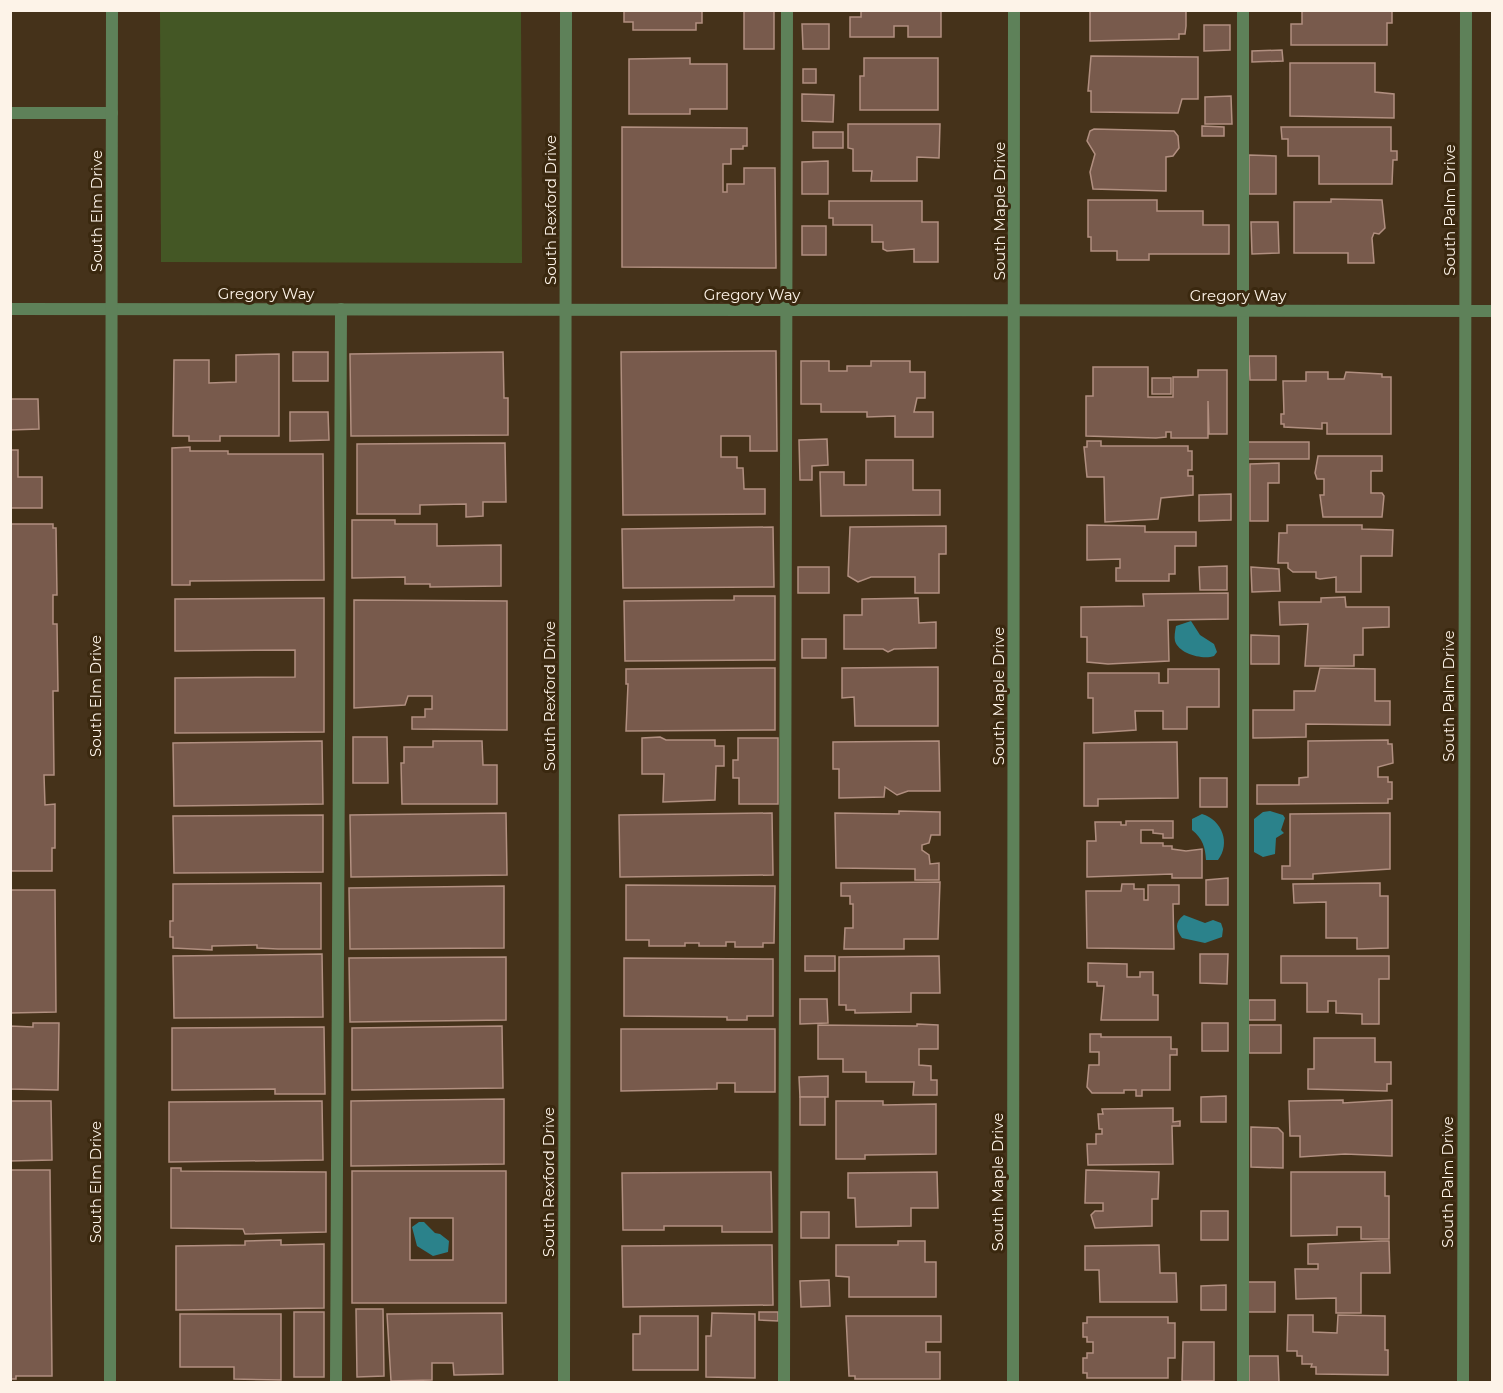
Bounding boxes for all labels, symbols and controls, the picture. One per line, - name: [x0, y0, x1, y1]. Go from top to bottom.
- street label: South Rexford Drive: [541, 135, 560, 285]
- street label: South Maple Drive: [990, 142, 1009, 280]
- street label: South Palm Drive: [1440, 144, 1459, 276]
- street label: South Elm Drive: [87, 150, 106, 272]
- street label: Gregory Way: [218, 284, 315, 303]
- street label: Gregory Way: [704, 285, 801, 304]
- street label: Gregory Way: [1190, 286, 1287, 305]
- street label: South Rexford Drive: [540, 621, 559, 771]
- street label: South Maple Drive: [989, 627, 1008, 765]
- street label: South Palm Drive: [1439, 630, 1458, 762]
- street label: South Elm Drive: [86, 635, 105, 757]
- street label: South Rexford Drive: [539, 1107, 558, 1257]
- street label: South Maple Drive: [988, 1113, 1007, 1251]
- street label: South Palm Drive: [1438, 1116, 1457, 1248]
- street label: South Elm Drive: [86, 1121, 105, 1243]

